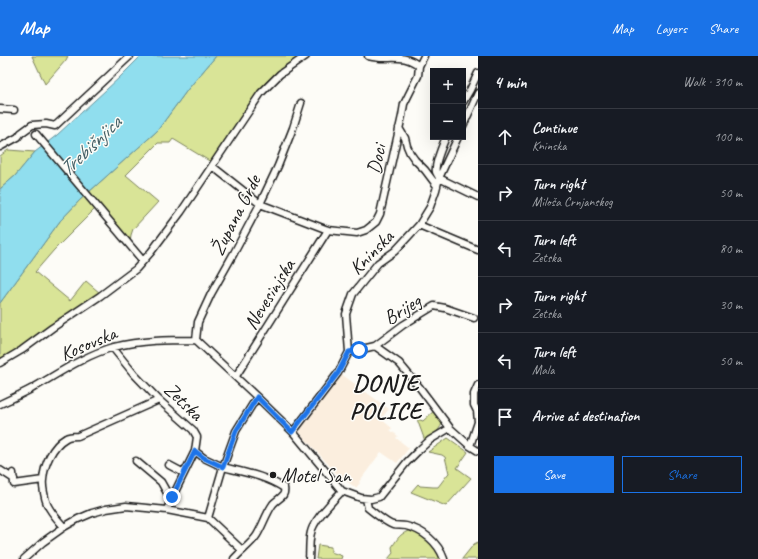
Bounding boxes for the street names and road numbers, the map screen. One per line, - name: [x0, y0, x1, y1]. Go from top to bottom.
- street label: Doci: [361, 140, 392, 176]
- street label: Župana Grde: [205, 170, 267, 260]
- street label: Kninska: [344, 223, 400, 280]
- street label: Nevesinjska: [238, 253, 301, 334]
- street label: Brijeg: [379, 287, 427, 330]
- street label: Kosovska: [56, 320, 122, 366]
- street label: Zetska: [159, 377, 210, 427]

